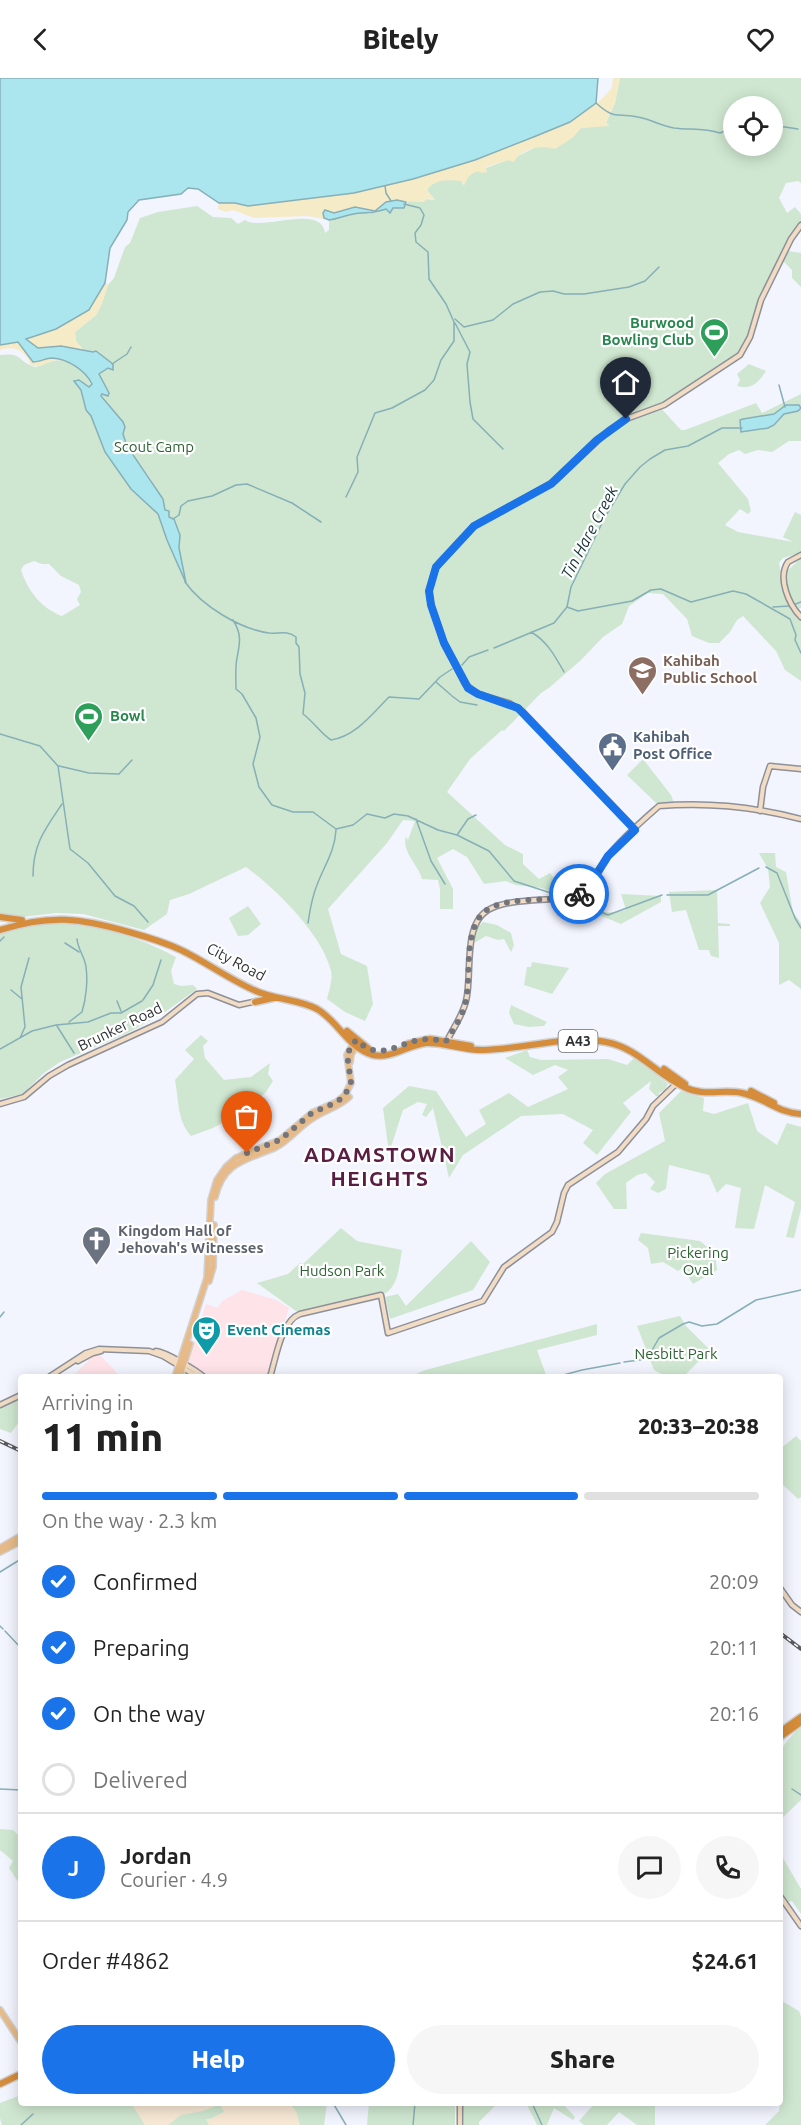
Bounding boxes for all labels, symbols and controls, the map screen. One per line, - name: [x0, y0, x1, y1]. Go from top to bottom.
- icon: back: [24, 23, 57, 56]
- icon: heart: [744, 23, 777, 56]
- text: Bitely: [362, 24, 439, 54]
- map controls: [723, 96, 783, 156]
- button: locate: [723, 96, 783, 156]
- place label: Burwood Bowling Club: [602, 314, 694, 348]
- sports icon: Burwood Bowling Club: [699, 316, 731, 358]
- pin: [600, 357, 651, 419]
- icon: home: [609, 366, 642, 399]
- park label: Scout Camp: [114, 438, 194, 455]
- water label: Tin Hare Creek: [557, 482, 621, 582]
- place label: Kahibah Public School: [663, 652, 758, 686]
- school or university icon: Kahibah Public School: [626, 654, 658, 696]
- sports icon: Bowl: [73, 700, 105, 742]
- place label: Bowl: [110, 707, 146, 724]
- place label: Kahibah Post Office: [633, 728, 712, 762]
- public building icon: Kahibah Post Office: [596, 730, 628, 772]
- courier: [549, 864, 609, 924]
- icon: bike: [563, 878, 596, 911]
- street label: City Road: [204, 939, 268, 984]
- street label: Brunker Road: [75, 999, 165, 1054]
- road number: A43: [558, 1030, 598, 1052]
- pin: [221, 1091, 272, 1153]
- icon: bag: [230, 1100, 263, 1133]
- district label: ADAMSTOWN HEIGHTS: [304, 1142, 456, 1190]
- place label: Kingdom Hall of Jehovah's Witnesses: [118, 1222, 264, 1256]
- church icon: Kingdom Hall of Jehovah's Witnesses: [81, 1224, 113, 1266]
- park label: Pickering Oval: [667, 1244, 729, 1278]
- park label: Hudson Park: [300, 1262, 385, 1279]
- theatre icon: Event Cinemas: [190, 1314, 222, 1356]
- place label: Event Cinemas: [227, 1321, 331, 1338]
- park label: Nesbitt Park: [635, 1345, 718, 1362]
- text: Arriving in: [42, 1391, 133, 1414]
- text: 20:33–20:38: [638, 1413, 759, 1438]
- text: 11 min: [42, 1415, 163, 1458]
- text: On the way · 2.3 km: [42, 1509, 217, 1532]
- icon: check: [42, 1565, 75, 1598]
- text: Confirmed: [93, 1569, 198, 1594]
- text: 20:09: [709, 1570, 759, 1593]
- icon: check: [42, 1631, 75, 1664]
- text: Preparing: [93, 1635, 190, 1660]
- text: 20:11: [709, 1636, 759, 1659]
- icon: check: [42, 1697, 75, 1730]
- text: On the way: [93, 1701, 205, 1726]
- text: 20:16: [709, 1702, 759, 1725]
- text: Delivered: [93, 1767, 188, 1792]
- button: chat: [618, 1836, 681, 1899]
- button: phone: [696, 1836, 759, 1899]
- text: Jordan: [120, 1843, 192, 1868]
- text: J: [68, 1855, 79, 1880]
- text: Courier · 4.9: [120, 1868, 228, 1891]
- text: Order #4862: [42, 1948, 170, 1973]
- text: $24.61: [692, 1948, 759, 1973]
- button: Help: [42, 2025, 395, 2094]
- button: Share: [407, 2025, 759, 2094]

